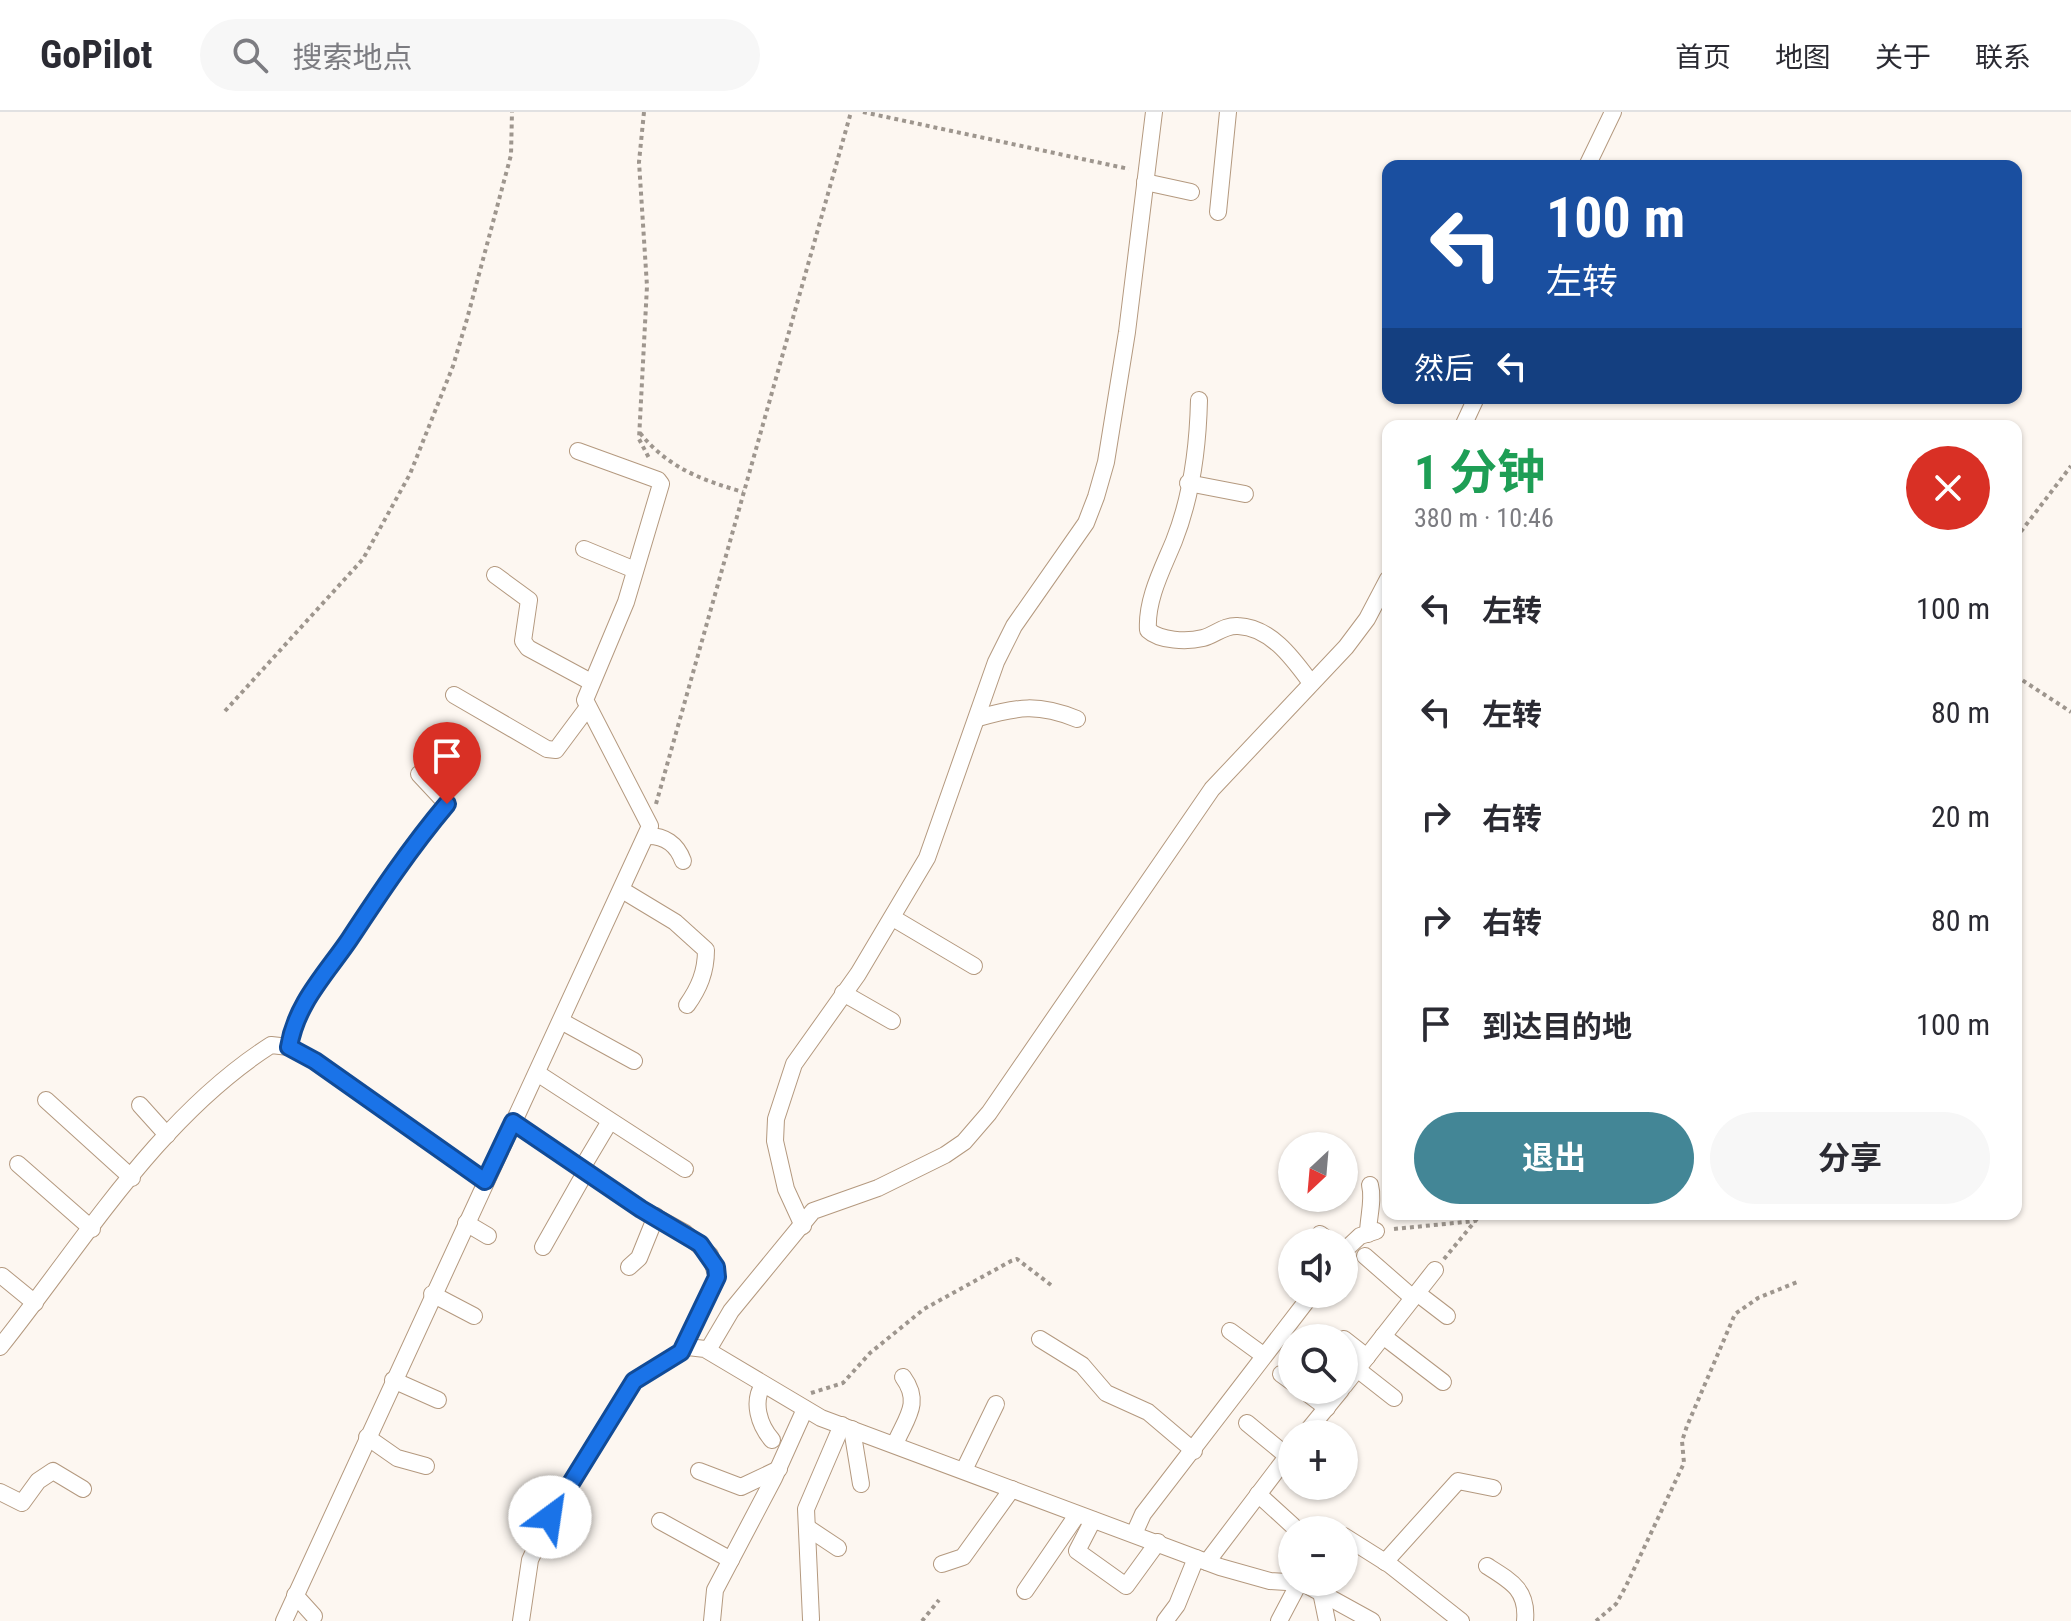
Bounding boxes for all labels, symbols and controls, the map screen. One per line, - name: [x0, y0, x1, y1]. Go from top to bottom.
- search box: [200, 19, 760, 91]
- text: GoPilot: [40, 33, 152, 77]
- icon: search: [228, 33, 272, 77]
- text: 搜索地点: [292, 40, 412, 75]
- text: 首页: [1675, 41, 1731, 74]
- text: 地图: [1775, 41, 1831, 74]
- text: 关于: [1875, 41, 1931, 74]
- text: 联系: [1975, 41, 2031, 74]
- text: 100 m: [1546, 185, 1685, 251]
- icon: left: [1414, 192, 1518, 296]
- text: 左转: [1546, 261, 1618, 303]
- icon: left: [1490, 344, 1534, 388]
- text: 然后: [1414, 351, 1474, 386]
- text: 1 分钟: [1414, 444, 1545, 501]
- button: close: [1906, 446, 1990, 530]
- text: 380 m · 10:46: [1414, 503, 1554, 533]
- icon: left: [1414, 586, 1458, 630]
- text: 100 m: [1916, 591, 1990, 626]
- text: 左转: [1482, 593, 1542, 628]
- icon: left: [1414, 690, 1458, 734]
- text: 80 m: [1931, 695, 1990, 730]
- text: 左转: [1482, 697, 1542, 732]
- pin: [413, 722, 481, 804]
- icon: arrive: [425, 734, 469, 778]
- icon: right: [1414, 794, 1458, 838]
- text: 20 m: [1931, 799, 1990, 834]
- text: 右转: [1482, 801, 1542, 836]
- icon: right: [1414, 898, 1458, 942]
- text: 80 m: [1931, 903, 1990, 938]
- text: 右转: [1482, 905, 1542, 940]
- icon: arrive: [1414, 1002, 1458, 1046]
- text: 100 m: [1916, 1007, 1990, 1042]
- text: 到达目的地: [1482, 1009, 1632, 1044]
- button: 退出: [1414, 1112, 1694, 1204]
- button: 分享: [1710, 1112, 1990, 1204]
- north arrow: [1278, 1132, 1358, 1212]
- map controls: [1278, 1132, 1358, 1596]
- button: sound: [1278, 1228, 1358, 1308]
- button: search: [1278, 1324, 1358, 1404]
- button: +: [1278, 1420, 1358, 1500]
- position arrow: [508, 1475, 592, 1559]
- button: −: [1278, 1516, 1358, 1596]

